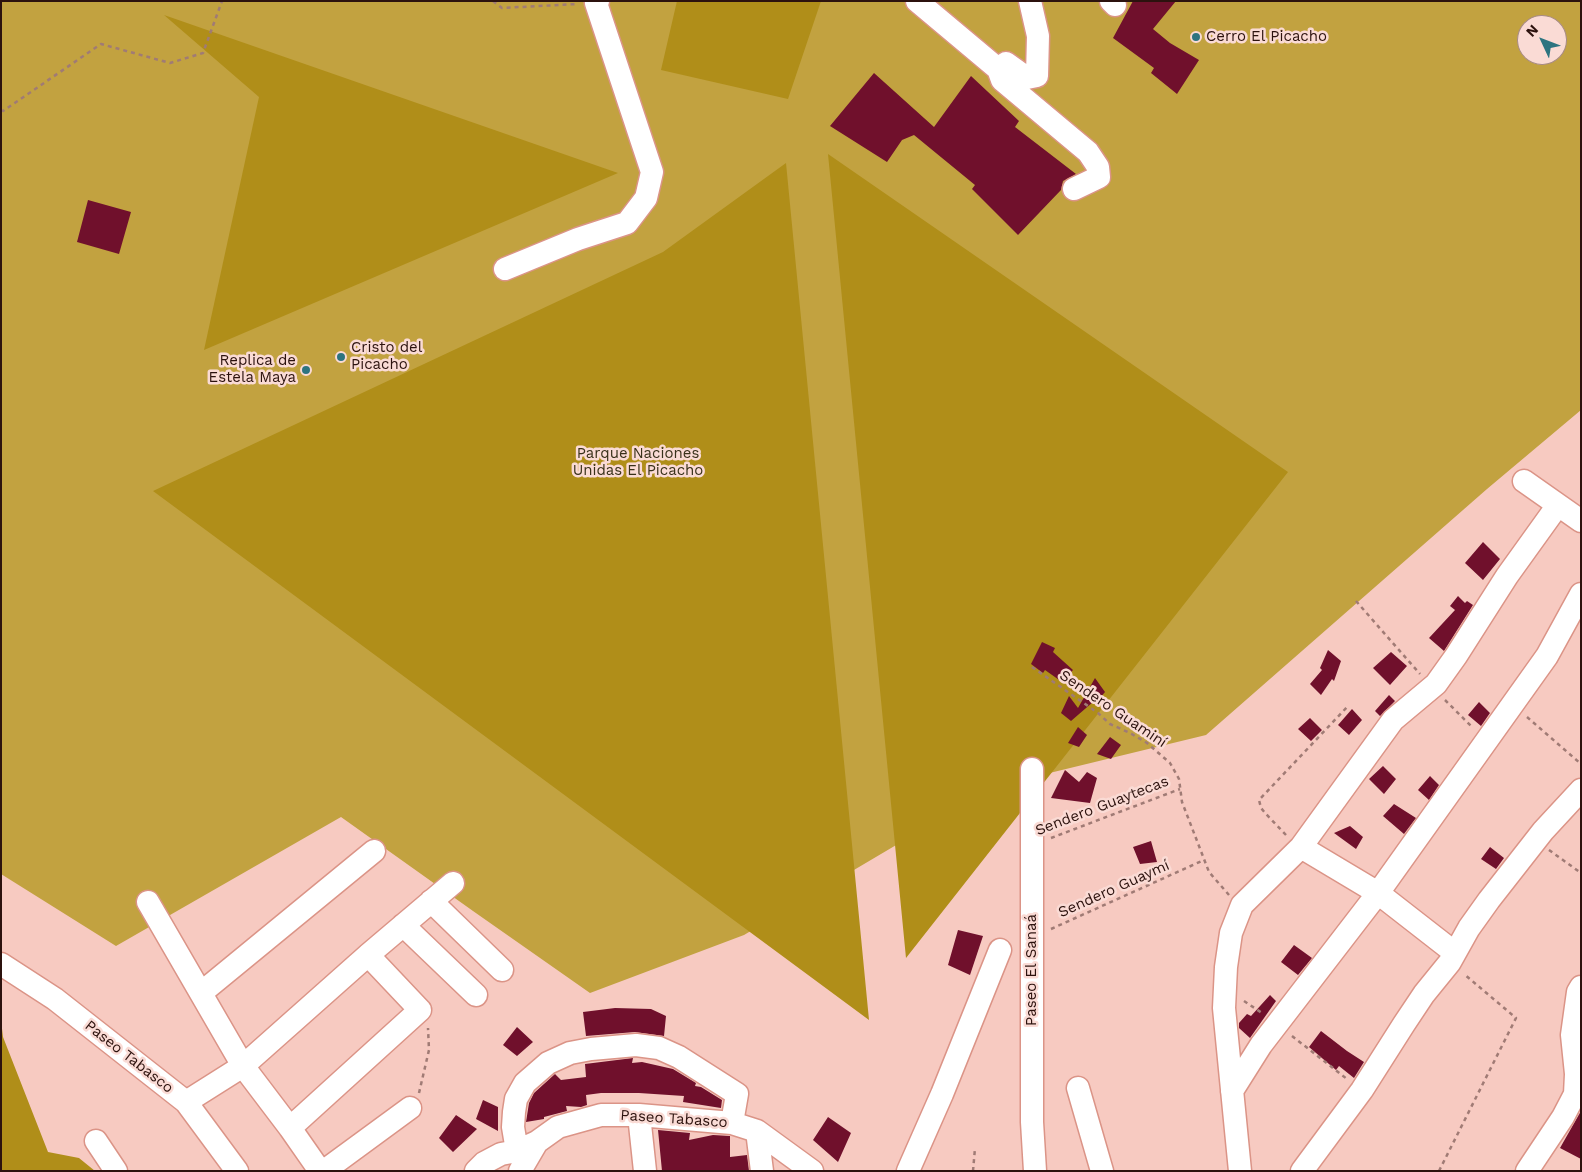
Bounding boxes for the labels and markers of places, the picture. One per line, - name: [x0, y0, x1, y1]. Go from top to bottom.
- place label: Cerro El Picacho: [1206, 28, 1327, 46]
- marker: Cerro El Picacho: [1190, 31, 1202, 43]
- place label: Cristo del Picacho: [351, 339, 422, 374]
- marker: Cristo del Picacho: [335, 351, 347, 363]
- place label: Replica de Estela Maya: [209, 352, 296, 387]
- marker: Replica de Estela Maya: [300, 364, 312, 376]

